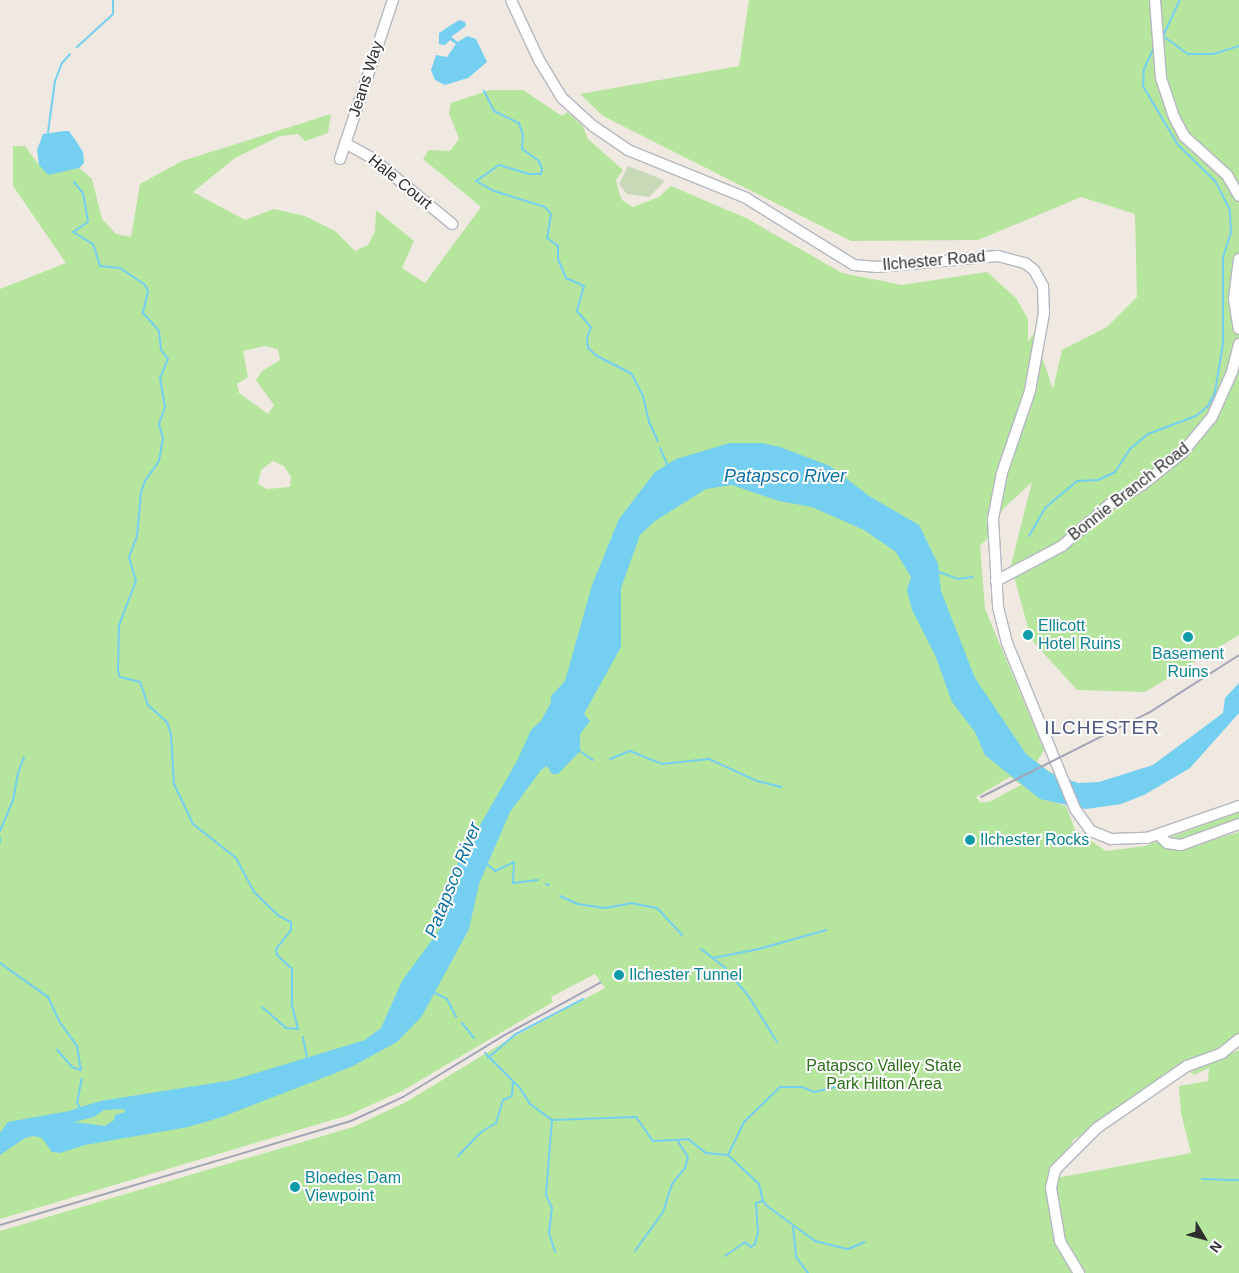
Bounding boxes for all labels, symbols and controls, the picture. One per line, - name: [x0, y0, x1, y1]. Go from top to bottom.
- street label: Jeans Way: [345, 39, 387, 119]
- street label: Hale Court: [364, 150, 436, 214]
- street label: Ilchester Road: [882, 247, 986, 275]
- street label: Bonnie Branch Road: [1065, 439, 1193, 545]
- water label: Patapsco River: [724, 465, 846, 487]
- place label: Ellicott Hotel Ruins: [1038, 616, 1121, 654]
- marker: Ellicott Hotel Ruins: [1022, 629, 1034, 641]
- marker: Basement Ruins: [1182, 631, 1194, 643]
- place label: Basement Ruins: [1152, 644, 1224, 682]
- district label: ILCHESTER: [1043, 717, 1161, 739]
- water label: Patapsco River: [420, 819, 486, 941]
- place label: Ilchester Rocks: [980, 830, 1089, 850]
- marker: Ilchester Rocks: [964, 834, 976, 846]
- place label: Ilchester Tunnel: [629, 965, 742, 985]
- marker: Ilchester Tunnel: [613, 969, 625, 981]
- park label: Patapsco Valley State Park Hilton Area: [806, 1056, 962, 1094]
- place label: Bloedes Dam Viewpoint: [305, 1168, 401, 1206]
- marker: Bloedes Dam Viewpoint: [289, 1181, 301, 1193]
- north arrow: [1179, 1213, 1229, 1263]
- text: N: [1207, 1238, 1225, 1256]

